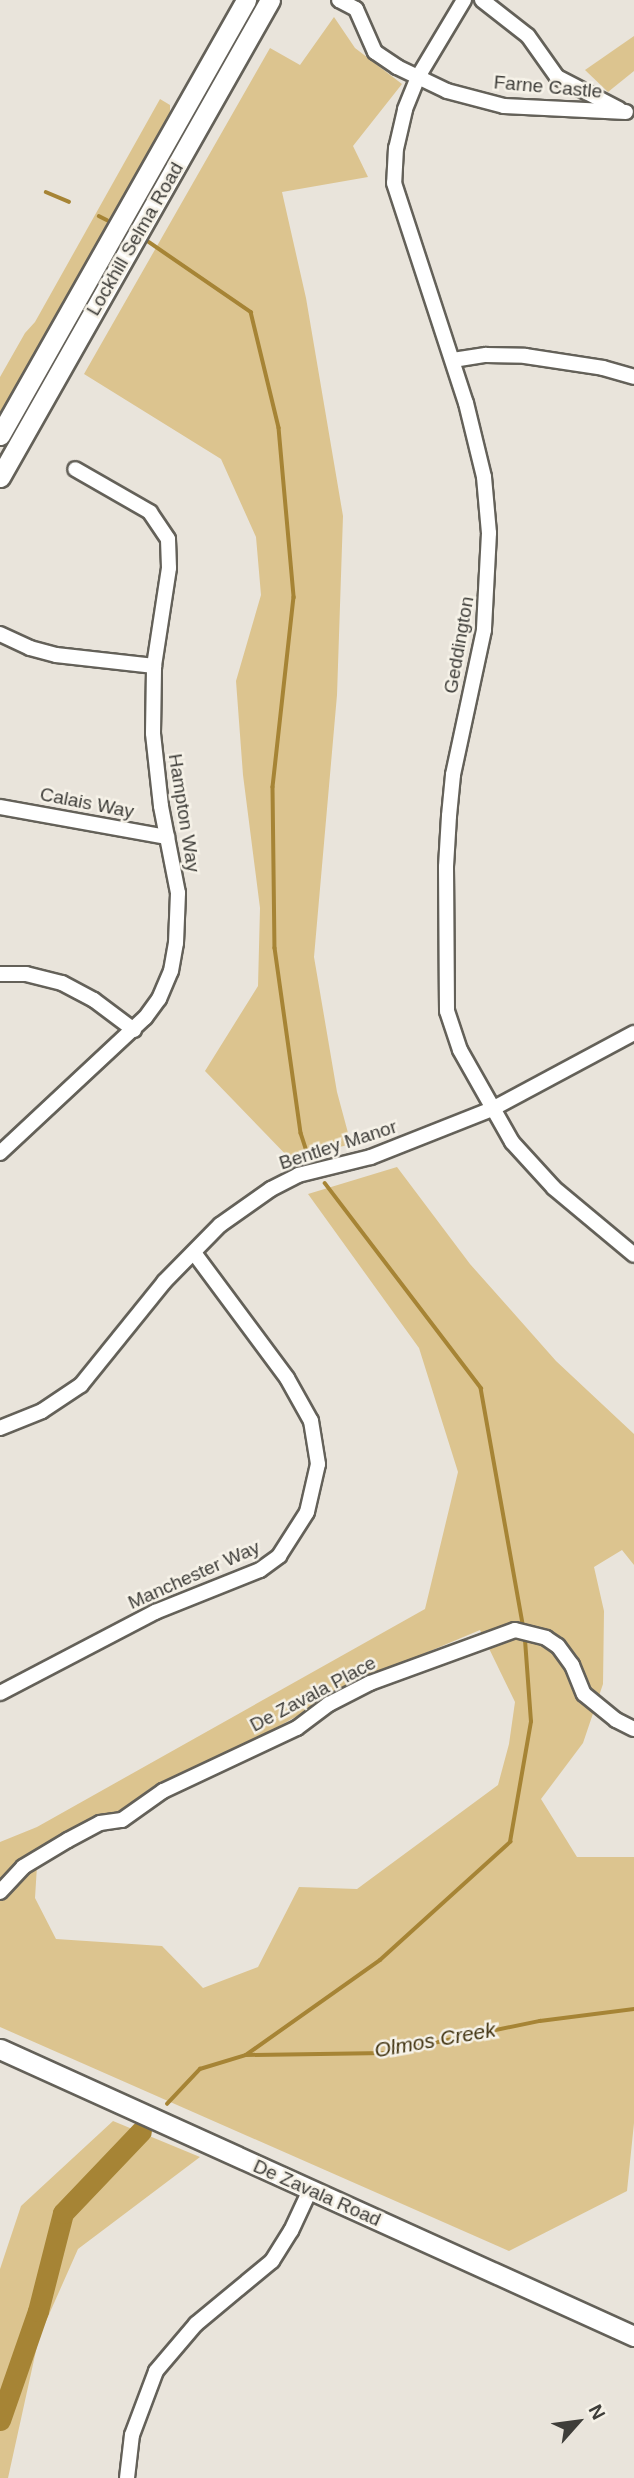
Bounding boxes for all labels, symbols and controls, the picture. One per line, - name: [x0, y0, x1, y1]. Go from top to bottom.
- street label: Farne Castle: [493, 71, 603, 103]
- street label: Lockhill Selma Road: [82, 158, 188, 320]
- street label: Geddington: [439, 595, 479, 695]
- street label: Hampton Way: [163, 752, 205, 874]
- street label: Calais Way: [38, 783, 136, 823]
- street label: Bentley Manor: [276, 1115, 400, 1175]
- street label: Manchester Way: [125, 1536, 263, 1614]
- street label: De Zavala Place: [246, 1651, 380, 1737]
- water label: Olmos Creek: [372, 2017, 498, 2063]
- street label: De Zavala Road: [250, 2155, 384, 2231]
- north arrow: [543, 2387, 613, 2457]
- text: N: [584, 2401, 609, 2423]

